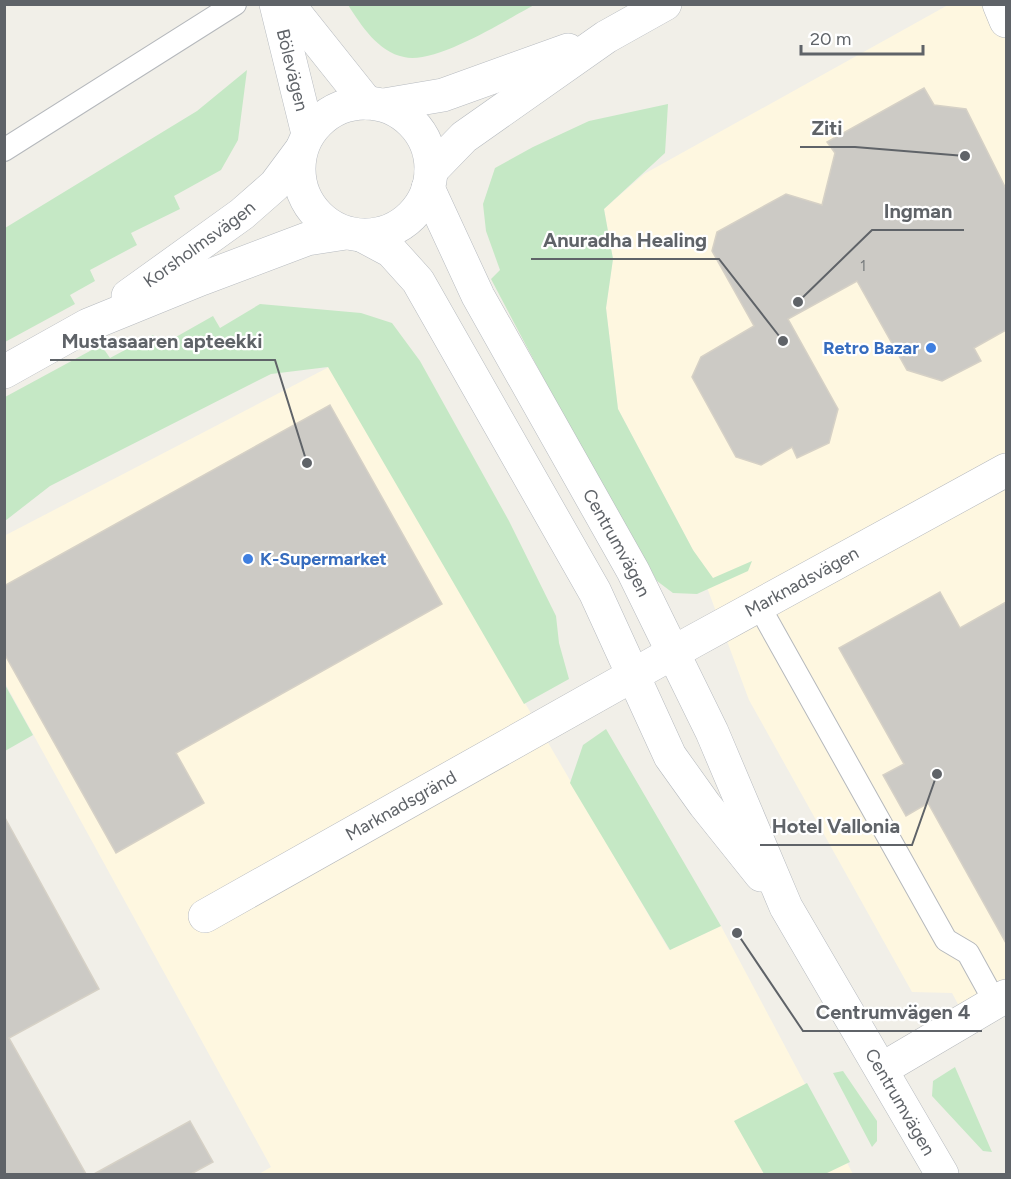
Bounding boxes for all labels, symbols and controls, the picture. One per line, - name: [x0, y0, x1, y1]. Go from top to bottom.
- scale bar: [801, 18, 922, 56]
- street label: Bölevägen: [272, 27, 313, 113]
- text: 20 m: [810, 28, 851, 50]
- callout: Ziti: [800, 109, 855, 147]
- text: Ziti: [811, 116, 843, 140]
- callout: Ingman: [872, 192, 964, 230]
- street label: Korsholmsvägen: [139, 196, 260, 292]
- text: Ingman: [884, 199, 952, 223]
- callout: Anuradha Healing: [531, 221, 719, 259]
- text: Anuradha Healing: [543, 228, 707, 252]
- house number: 1: [860, 257, 866, 275]
- callout: Mustasaaren apteekki: [50, 322, 275, 360]
- text: Mustasaaren apteekki: [61, 329, 263, 353]
- place label: Retro Bazar: [823, 337, 919, 359]
- marker: Retro Bazar: [924, 341, 938, 355]
- street label: Centrumvägen: [578, 485, 655, 600]
- street label: Marknadsvägen: [741, 542, 863, 622]
- place label: K-Supermarket: [260, 548, 387, 570]
- marker: K-Supermarket: [241, 552, 255, 566]
- street label: Marknadsgränd: [342, 766, 460, 846]
- callout: Hotel Vallonia: [760, 807, 912, 845]
- text: Hotel Vallonia: [772, 814, 900, 838]
- callout: Centrumvägen 4: [803, 993, 982, 1031]
- text: Centrumvägen 4: [816, 1000, 971, 1024]
- street label: Centrumvägen: [860, 1045, 940, 1159]

